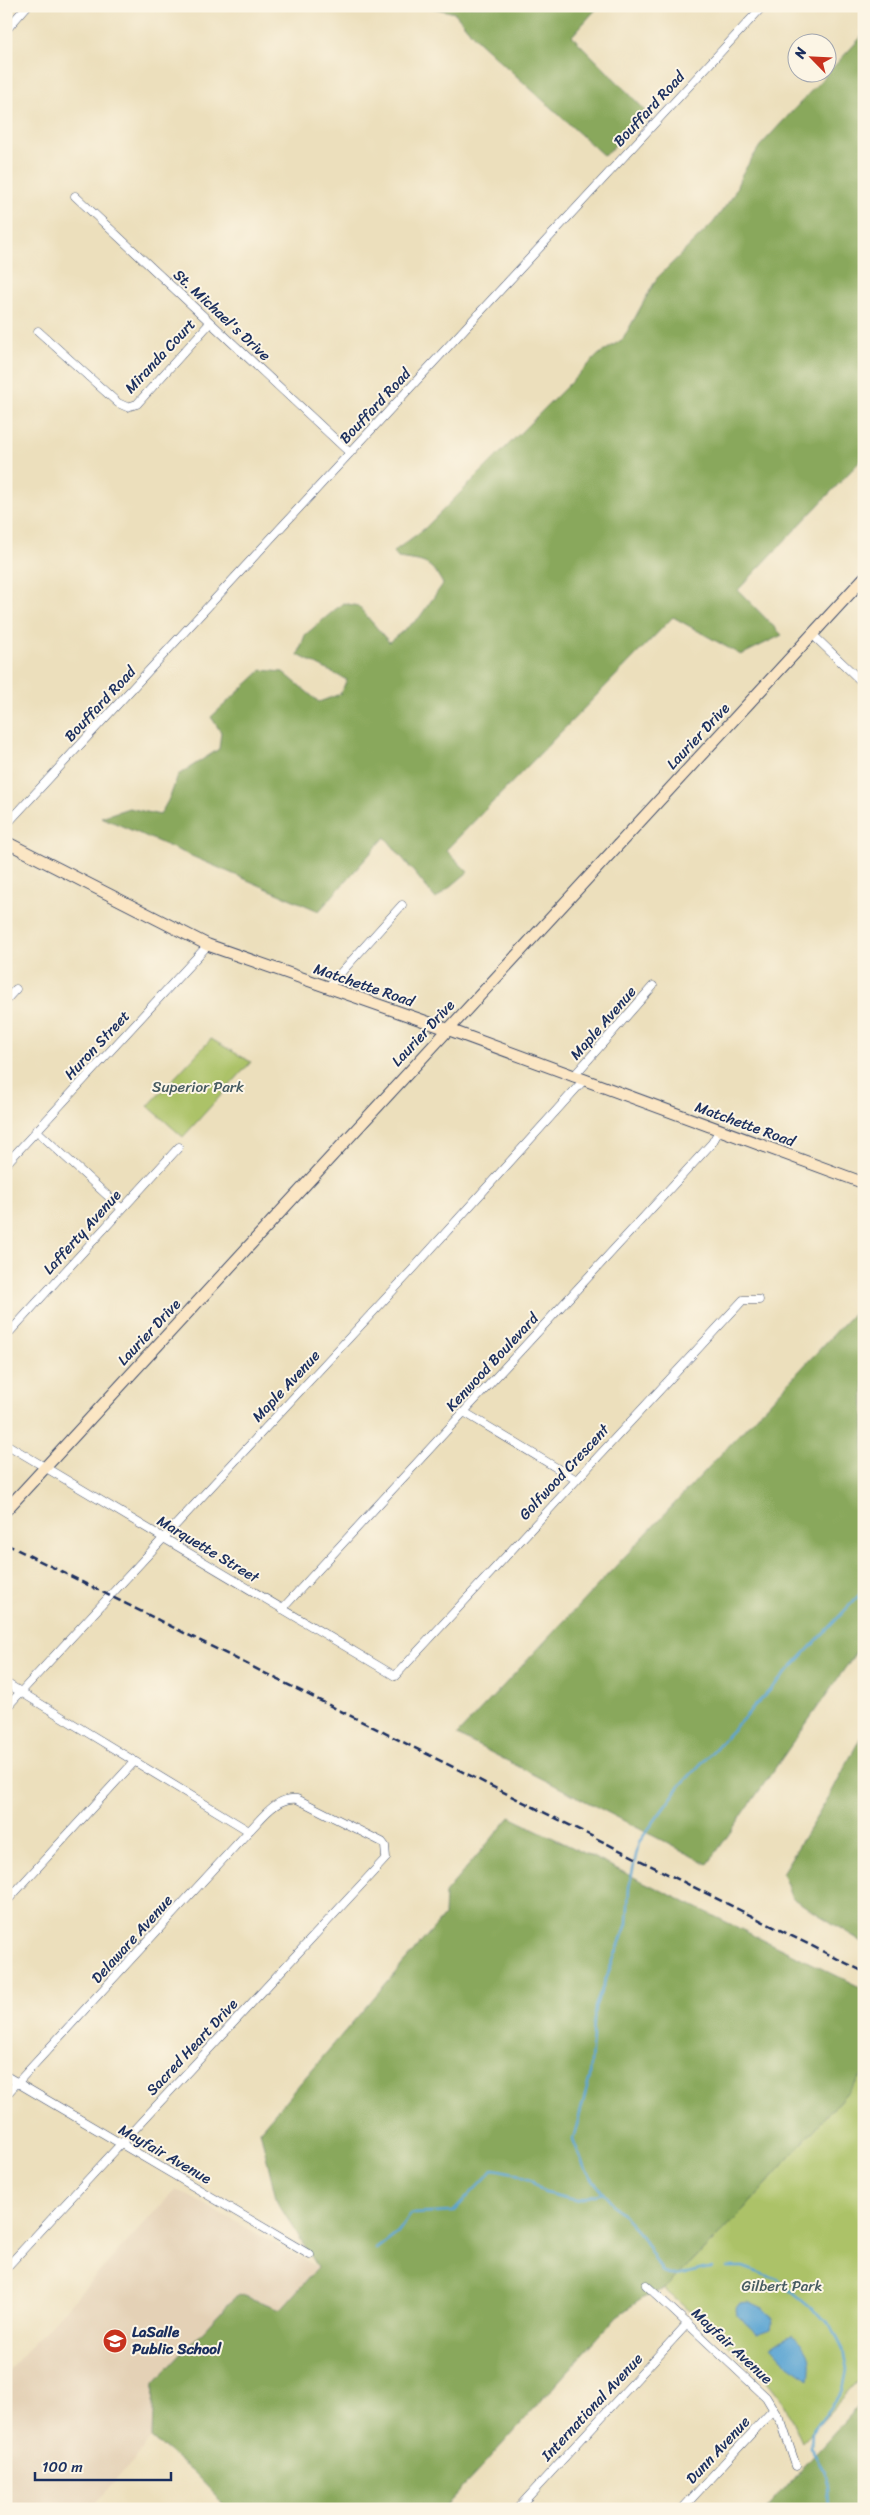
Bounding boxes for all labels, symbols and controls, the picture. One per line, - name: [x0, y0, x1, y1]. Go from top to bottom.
- north arrow: [788, 32, 838, 82]
- text: N: [787, 43, 814, 63]
- street label: Bouffard Road: [607, 64, 692, 153]
- street label: St. Michael's Drive: [167, 262, 277, 368]
- street label: Miranda Court: [118, 312, 202, 400]
- street label: Bouffard Road: [333, 361, 418, 450]
- street label: Bouffard Road: [58, 659, 143, 748]
- street label: Laurier Drive: [660, 696, 736, 776]
- street label: Matchette Road: [310, 956, 419, 1015]
- street label: Maple Avenue: [563, 980, 643, 1066]
- street label: Laurier Drive: [385, 993, 461, 1073]
- street label: Huron Street: [58, 1004, 137, 1086]
- park label: Superior Park: [152, 1074, 244, 1100]
- street label: Matchette Road: [691, 1094, 800, 1155]
- street label: Lafferty Avenue: [36, 1183, 128, 1281]
- street label: Laurier Drive: [111, 1292, 187, 1372]
- street label: Kenwood Boulevard: [439, 1306, 546, 1417]
- street label: Maple Avenue: [245, 1343, 327, 1428]
- street label: Golfwood Crescent: [512, 1417, 616, 1526]
- street label: Marquette Street: [152, 1508, 265, 1590]
- street label: Delaware Avenue: [85, 1888, 179, 1990]
- street label: Sacred Heart Drive: [140, 1992, 244, 2102]
- street label: Mayfair Avenue: [114, 2117, 216, 2191]
- park label: Gilbert Park: [742, 2273, 822, 2299]
- street label: Mayfair Avenue: [685, 2301, 779, 2391]
- place label: LaSalle Public School: [132, 2319, 222, 2362]
- school or university icon: LaSalle Public School: [102, 2328, 128, 2354]
- street label: International Avenue: [534, 2347, 649, 2468]
- street label: Dunn Avenue: [679, 2410, 757, 2490]
- scale bar: [35, 2450, 171, 2482]
- text: 100 m: [42, 2454, 83, 2480]

